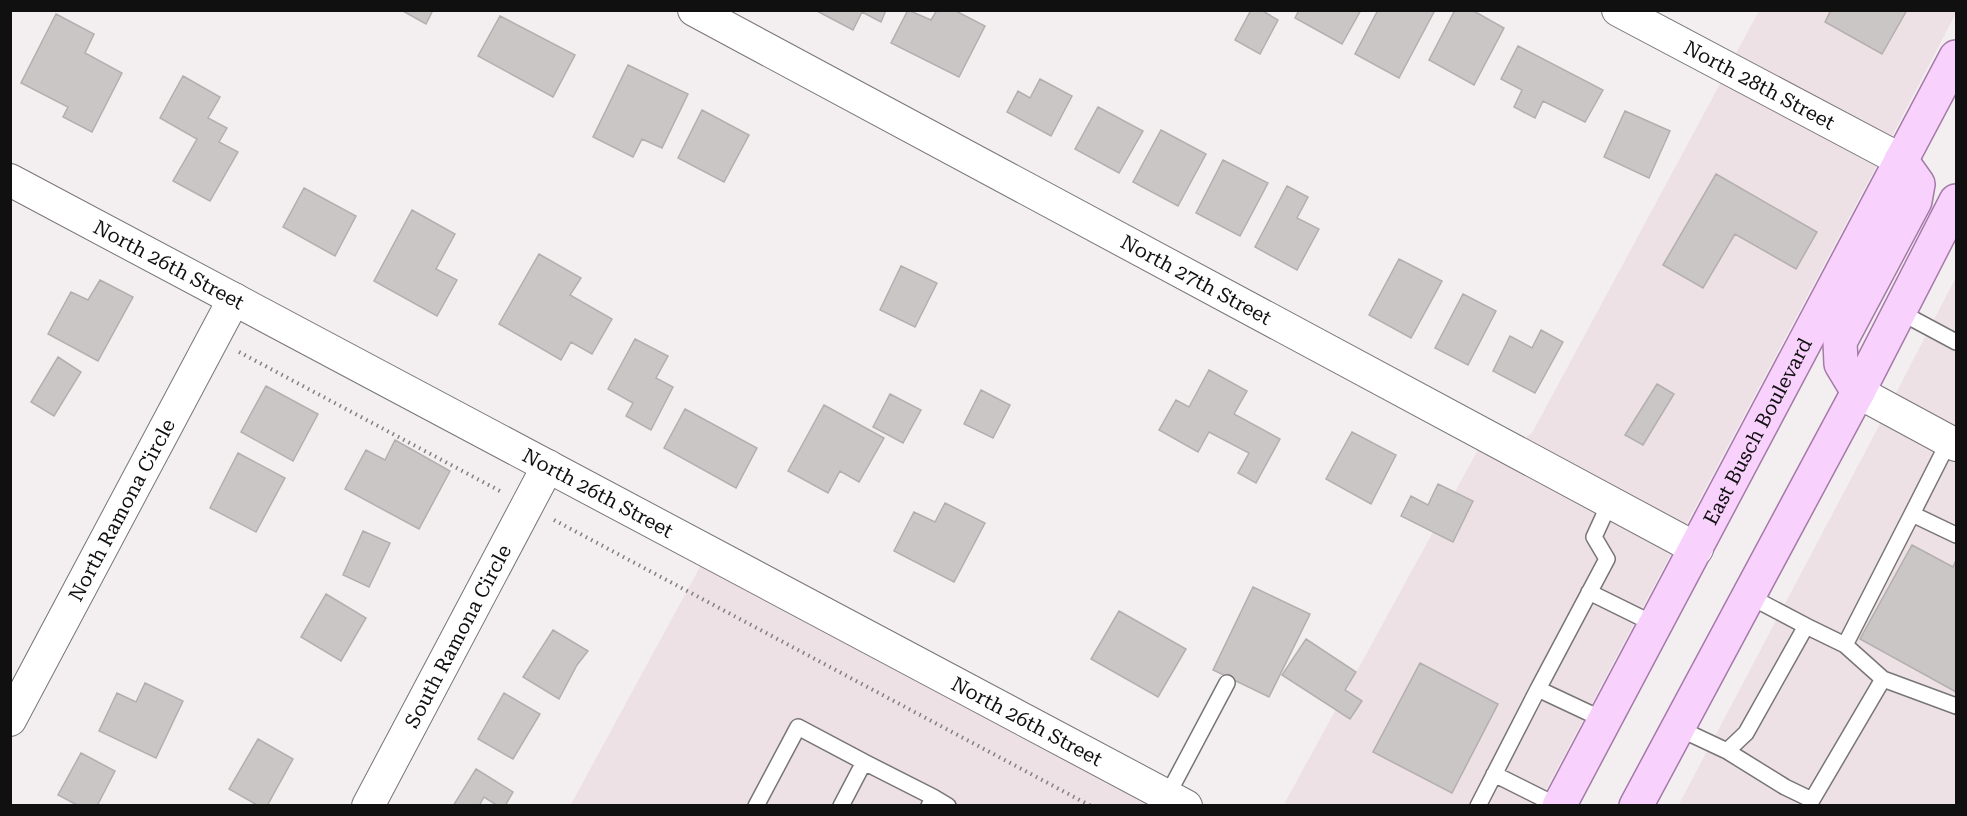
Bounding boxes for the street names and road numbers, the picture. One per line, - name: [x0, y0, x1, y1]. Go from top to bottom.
- street label: North 28th Street: [1680, 35, 1839, 135]
- street label: North 26th Street: [89, 215, 249, 315]
- street label: North 27th Street: [1117, 230, 1276, 330]
- street label: East Busch Boulevard: [1698, 334, 1817, 529]
- street label: North Ramona Circle: [63, 415, 180, 605]
- street label: North 26th Street: [518, 443, 678, 543]
- street label: South Ramona Circle: [399, 540, 516, 732]
- street label: North 26th Street: [947, 671, 1107, 771]

